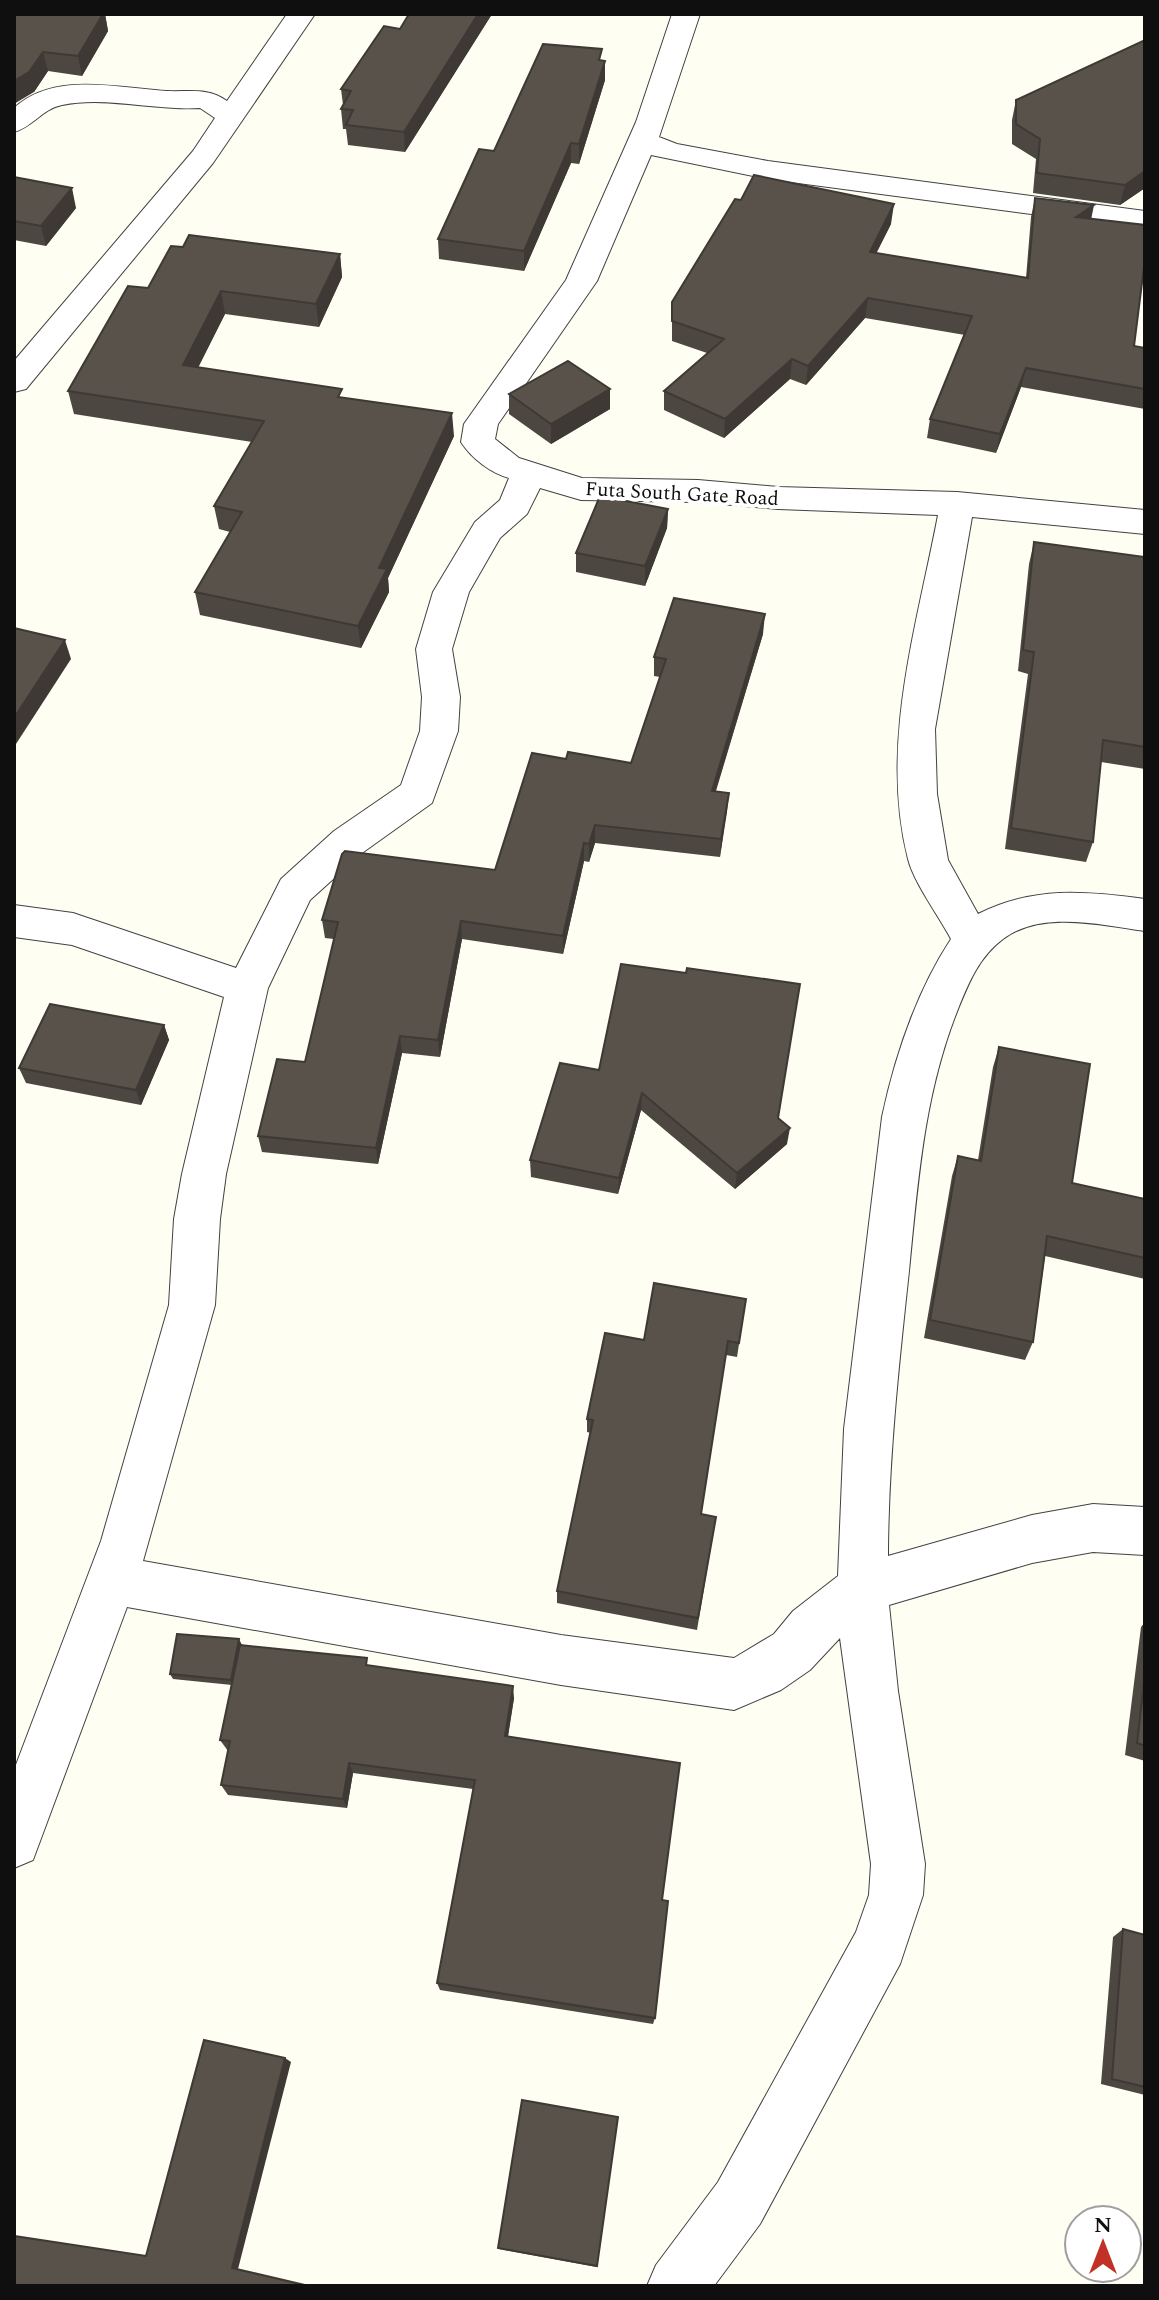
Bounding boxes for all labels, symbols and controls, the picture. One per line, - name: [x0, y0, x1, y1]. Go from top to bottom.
- street label: Futa South Gate Road: [584, 474, 780, 514]
- north arrow: [1063, 2204, 1143, 2284]
- text: N: [1094, 2209, 1112, 2242]

